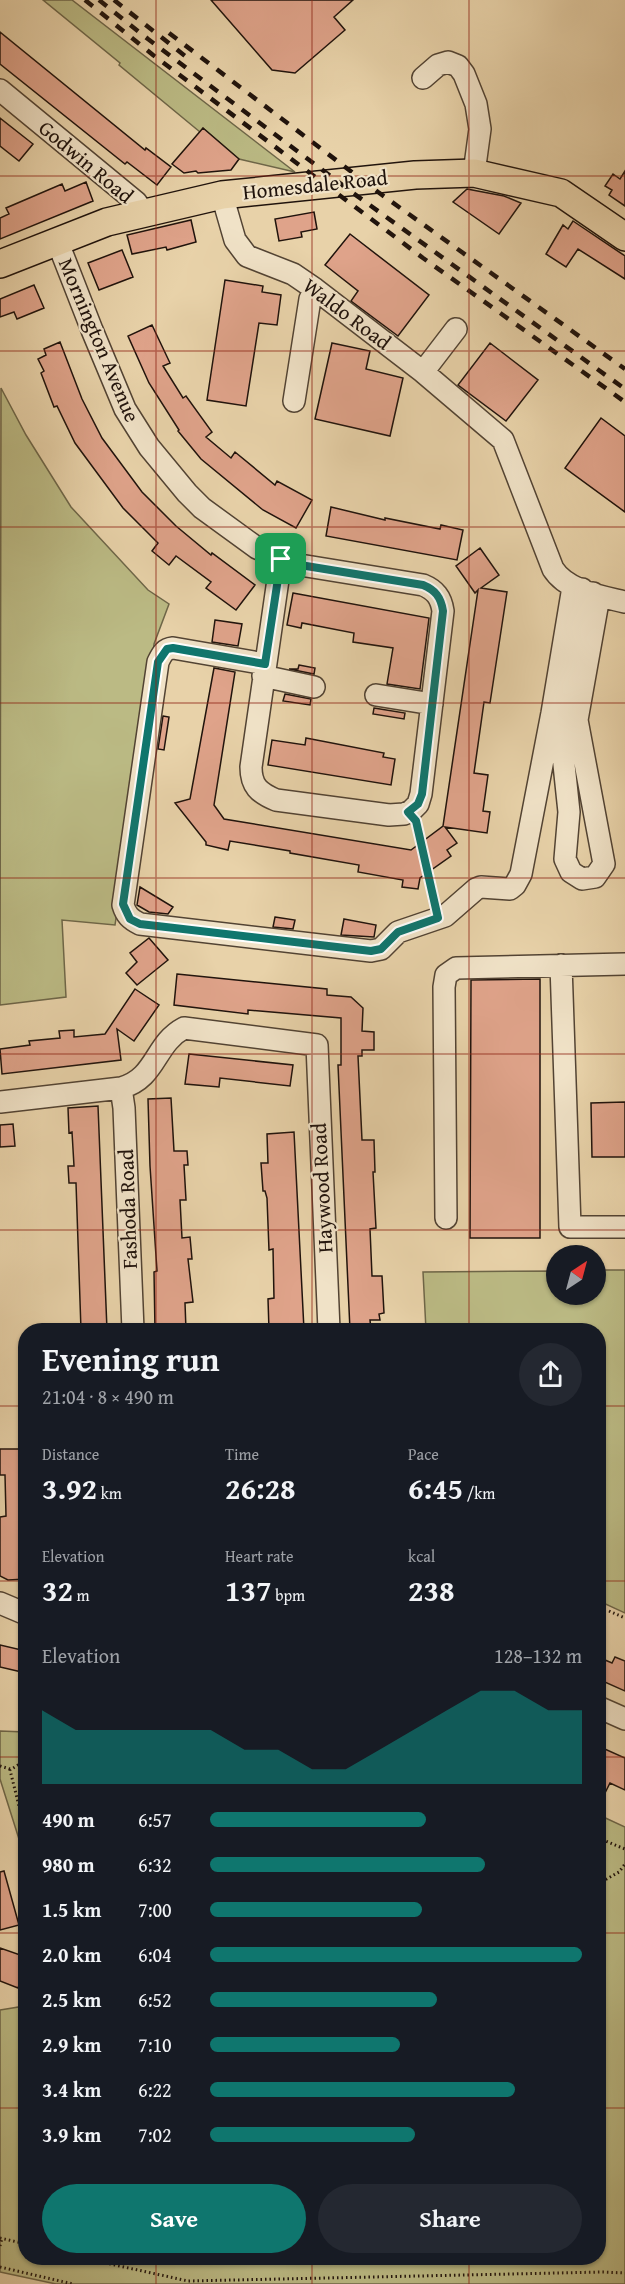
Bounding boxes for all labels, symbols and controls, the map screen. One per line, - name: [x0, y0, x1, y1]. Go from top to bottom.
- street label: Godwin Road: [32, 113, 141, 211]
- street label: Homesdale Road: [241, 161, 390, 208]
- street label: Mornington Avenue: [51, 253, 148, 427]
- street label: Waldo Road: [297, 270, 399, 358]
- pin: [255, 533, 306, 584]
- icon: arrive: [264, 542, 297, 575]
- street label: Haywood Road: [303, 1121, 340, 1254]
- street label: Fashoda Road: [110, 1148, 145, 1269]
- north arrow: [546, 1245, 606, 1305]
- map controls: [546, 1245, 606, 1305]
- text: Evening run: [42, 1335, 219, 1383]
- button: share: [519, 1343, 582, 1406]
- text: 21:04 · 8 × 490 m: [42, 1382, 174, 1411]
- text: Distance: [42, 1442, 99, 1466]
- text: Time: [225, 1442, 259, 1466]
- text: Pace: [408, 1442, 439, 1466]
- text: 3.92: [42, 1466, 97, 1510]
- text: 26:28: [225, 1466, 296, 1510]
- text: 6:45: [408, 1466, 463, 1510]
- text: km: [97, 1481, 122, 1505]
- text: /km: [463, 1481, 495, 1505]
- text: Elevation: [42, 1544, 105, 1568]
- text: Heart rate: [225, 1544, 294, 1568]
- text: kcal: [408, 1544, 435, 1568]
- text: 32: [42, 1568, 73, 1612]
- text: 137: [225, 1568, 272, 1612]
- text: 238: [408, 1568, 455, 1612]
- text: m: [73, 1583, 90, 1607]
- text: bpm: [272, 1583, 305, 1607]
- text: Elevation: [42, 1641, 120, 1670]
- text: 128–132 m: [494, 1641, 582, 1670]
- text: 490 m: [42, 1805, 95, 1834]
- text: 6:57: [138, 1805, 172, 1834]
- text: 980 m: [42, 1850, 95, 1879]
- text: 6:32: [138, 1850, 172, 1879]
- text: 1.5 km: [42, 1895, 101, 1924]
- text: 7:00: [138, 1895, 172, 1924]
- text: 2.0 km: [42, 1940, 101, 1969]
- text: 6:04: [138, 1940, 172, 1969]
- text: 2.5 km: [42, 1985, 101, 2014]
- text: 6:52: [138, 1985, 172, 2014]
- text: 2.9 km: [42, 2030, 101, 2059]
- text: 7:10: [138, 2030, 172, 2059]
- text: 3.4 km: [42, 2075, 101, 2104]
- text: 6:22: [138, 2075, 172, 2104]
- text: 3.9 km: [42, 2120, 101, 2149]
- text: 7:02: [138, 2120, 172, 2149]
- button: Save: [42, 2184, 306, 2253]
- button: Share: [318, 2184, 582, 2253]

